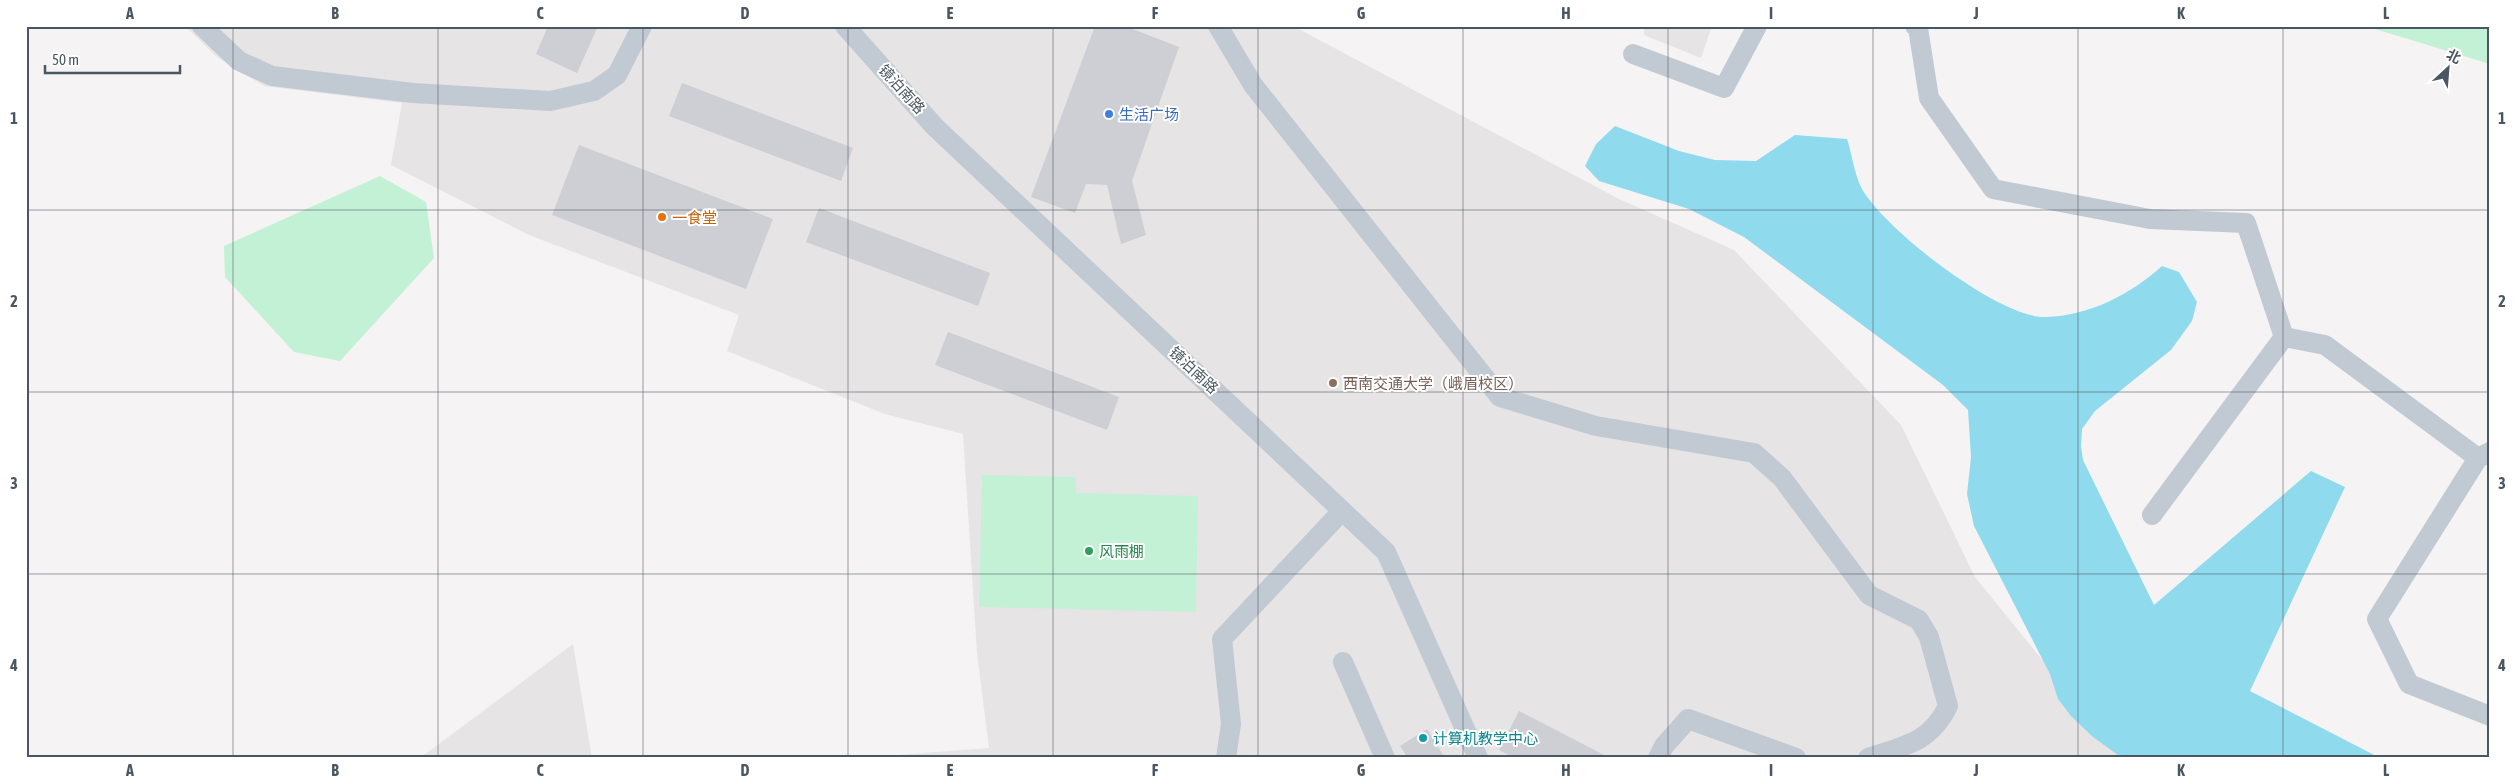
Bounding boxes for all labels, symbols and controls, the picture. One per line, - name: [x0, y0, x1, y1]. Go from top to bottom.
- text: A: [125, 4, 134, 22]
- text: B: [331, 4, 339, 22]
- text: C: [536, 4, 544, 22]
- text: D: [741, 4, 750, 22]
- text: E: [947, 4, 954, 22]
- text: F: [1152, 4, 1159, 22]
- text: G: [1357, 4, 1366, 22]
- text: H: [1561, 4, 1571, 22]
- text: I: [1769, 4, 1773, 22]
- text: J: [1972, 4, 1979, 22]
- text: K: [2177, 4, 2185, 22]
- text: L: [2383, 4, 2390, 22]
- scale bar: [45, 42, 180, 74]
- north arrow: [2424, 42, 2474, 92]
- text: 北: [2444, 46, 2463, 67]
- text: 50 m: [52, 51, 79, 68]
- street label: 镜泊南路: [876, 61, 928, 117]
- place label: 生活广场: [1119, 106, 1179, 123]
- marker: 生活广场: [1103, 108, 1115, 120]
- text: 1: [10, 109, 18, 127]
- text: 1: [2498, 109, 2506, 127]
- place label: 一食堂: [672, 209, 717, 226]
- marker: 一食堂: [656, 211, 668, 223]
- text: 2: [10, 292, 18, 310]
- text: 2: [2498, 292, 2506, 310]
- street label: 镜泊南路: [1166, 343, 1222, 397]
- place label: 西南交通大学（峨眉校区）: [1343, 375, 1523, 392]
- marker: 西南交通大学（峨眉校区）: [1327, 377, 1339, 389]
- text: 3: [10, 474, 18, 492]
- text: 3: [2498, 474, 2506, 492]
- place label: 风雨棚: [1099, 543, 1144, 560]
- marker: 风雨棚: [1083, 545, 1095, 557]
- text: 4: [9, 656, 18, 674]
- text: 4: [2497, 656, 2506, 674]
- place label: 计算机教学中心: [1433, 730, 1538, 747]
- marker: 计算机教学中心: [1417, 732, 1429, 744]
- text: A: [125, 761, 134, 779]
- text: B: [331, 761, 339, 779]
- text: C: [536, 761, 544, 779]
- text: D: [741, 761, 750, 779]
- text: E: [947, 761, 954, 779]
- text: F: [1152, 761, 1159, 779]
- text: G: [1357, 761, 1366, 779]
- text: H: [1561, 761, 1571, 779]
- text: I: [1769, 761, 1773, 779]
- text: J: [1972, 761, 1979, 779]
- text: K: [2177, 761, 2185, 779]
- text: L: [2383, 761, 2390, 779]

